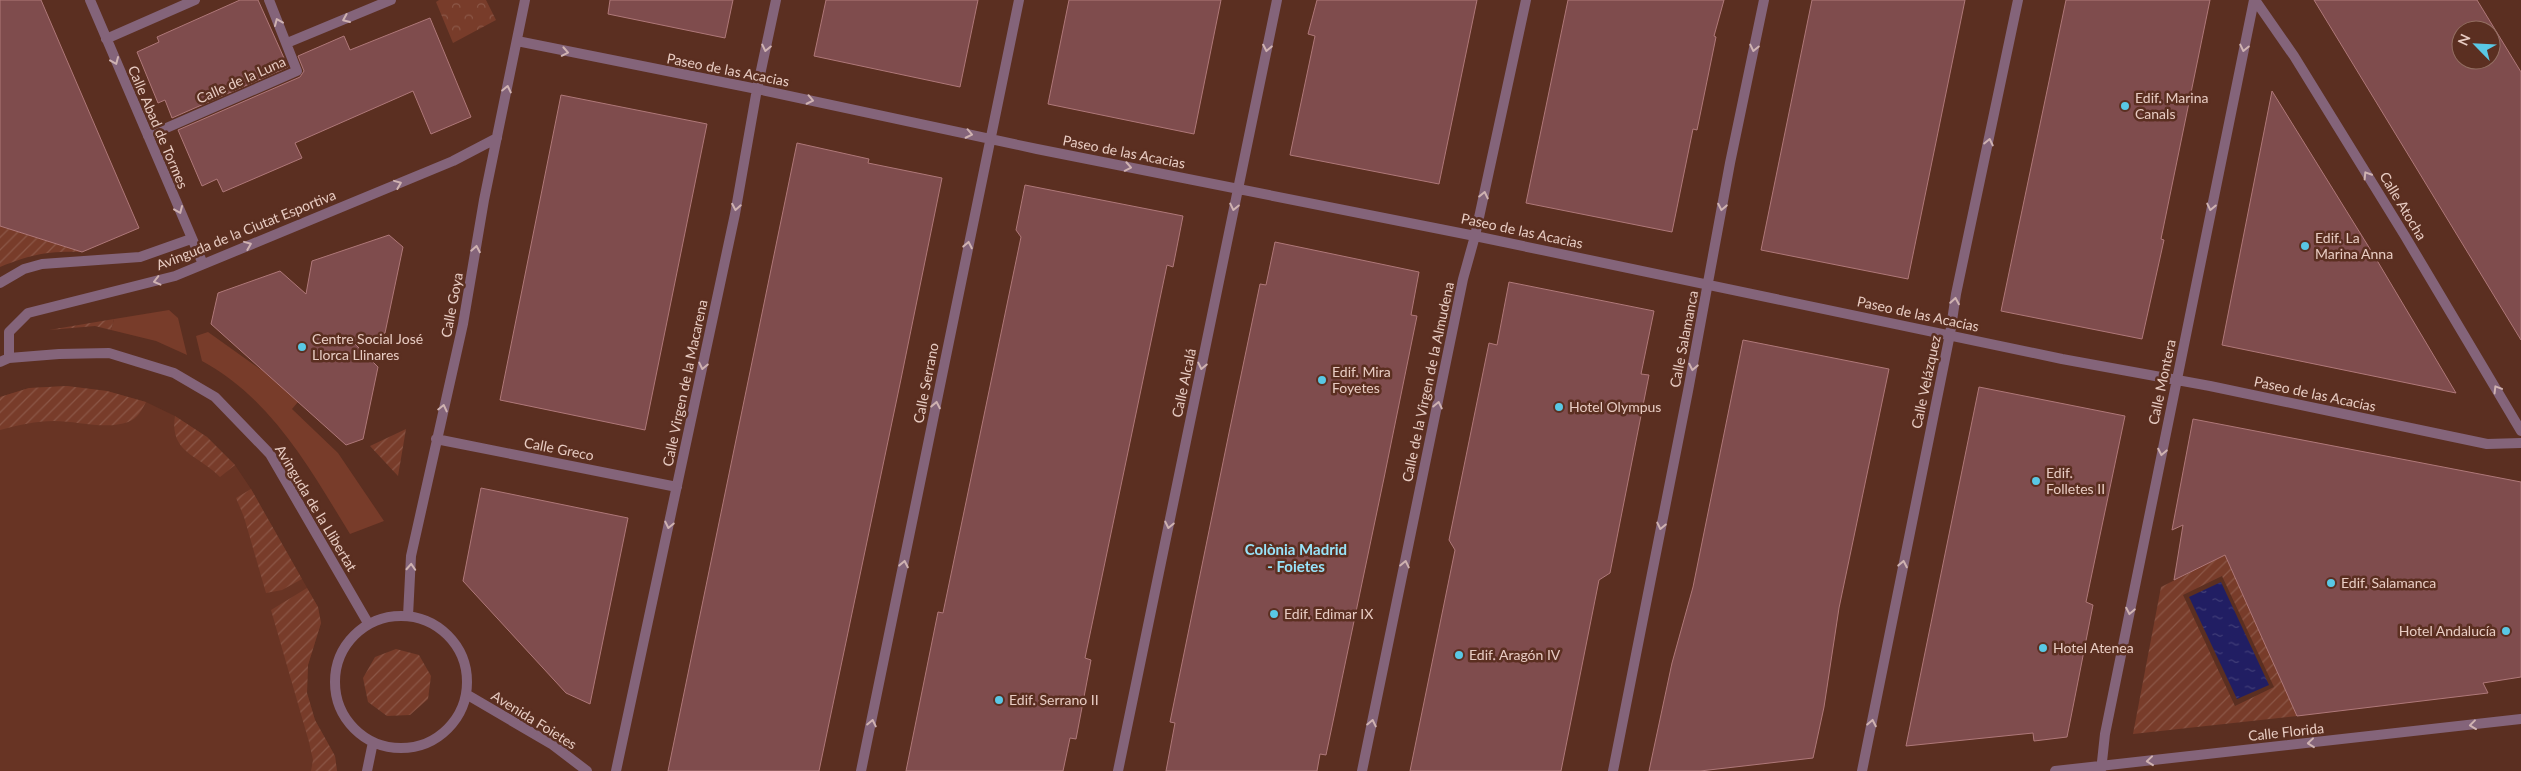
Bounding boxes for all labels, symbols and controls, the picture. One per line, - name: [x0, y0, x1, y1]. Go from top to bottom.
- one-way arrow: [342, 13, 350, 23]
- one-way arrow: [273, 18, 284, 27]
- north arrow: [2451, 20, 2501, 70]
- text: N: [2454, 31, 2474, 48]
- one-way arrow: [761, 43, 772, 52]
- one-way arrow: [1263, 43, 1273, 52]
- one-way arrow: [1749, 43, 1760, 52]
- one-way arrow: [2239, 43, 2250, 52]
- one-way arrow: [560, 46, 569, 56]
- street label: Paseo de las Acacias: [665, 49, 791, 90]
- street label: Calle de la Luna: [194, 52, 288, 107]
- one-way arrow: [109, 56, 120, 65]
- street label: Calle Abad de Tormes: [125, 63, 192, 191]
- one-way arrow: [501, 85, 512, 94]
- place label: Edif. Marina Canals: [2135, 89, 2208, 122]
- one-way arrow: [805, 94, 814, 105]
- marker: Edif. Marina Canals: [2119, 100, 2131, 112]
- one-way arrow: [964, 128, 973, 139]
- street label: Paseo de las Acacias: [1061, 131, 1187, 172]
- one-way arrow: [1983, 138, 1993, 147]
- one-way arrow: [1123, 161, 1132, 171]
- street label: Calle Atocha: [2376, 168, 2431, 243]
- one-way arrow: [2364, 171, 2374, 180]
- one-way arrow: [393, 179, 402, 190]
- street label: Avinguda de la Ciutat Esportiva: [154, 186, 338, 273]
- one-way arrow: [1478, 191, 1489, 199]
- one-way arrow: [1230, 202, 1240, 211]
- one-way arrow: [2206, 202, 2217, 211]
- one-way arrow: [732, 203, 742, 212]
- one-way arrow: [1717, 203, 1727, 211]
- one-way arrow: [173, 205, 184, 214]
- street label: Paseo de las Acacias: [1460, 209, 1585, 252]
- place label: Edif. La Marina Anna: [2315, 229, 2393, 262]
- marker: Edif. La Marina Anna: [2299, 240, 2311, 252]
- one-way arrow: [243, 241, 252, 252]
- one-way arrow: [962, 241, 973, 250]
- one-way arrow: [470, 244, 480, 253]
- street label: Calle Goya: [437, 271, 466, 339]
- one-way arrow: [154, 275, 162, 285]
- street label: Calle de la Virgen de la Almudena: [1398, 280, 1457, 483]
- street label: Calle Salamanca: [1666, 289, 1701, 389]
- street label: Paseo de las Acacias: [1856, 292, 1981, 335]
- one-way arrow: [1950, 297, 1960, 306]
- street label: Calle Virgen de la Macarena: [659, 298, 711, 468]
- place label: Centre Social José Llorca Llinares: [312, 330, 423, 363]
- street label: Calle Velázquez: [1907, 334, 1944, 430]
- street label: Calle Montera: [2144, 338, 2179, 426]
- marker: Centre Social José Llorca Llinares: [296, 341, 308, 353]
- street label: Calle Serrano: [909, 341, 942, 425]
- street label: Calle Alcalá: [1168, 347, 1199, 419]
- one-way arrow: [698, 362, 709, 371]
- one-way arrow: [1197, 362, 1207, 370]
- one-way arrow: [1688, 362, 1698, 371]
- place label: Edif. Mira Foyetes: [1332, 363, 1391, 396]
- street label: Paseo de las Acacias: [2253, 372, 2378, 415]
- marker: Edif. Mira Foyetes: [1316, 374, 1328, 386]
- one-way arrow: [2493, 385, 2503, 394]
- place label: Hotel Olympus: [1569, 398, 1661, 415]
- one-way arrow: [930, 400, 941, 409]
- one-way arrow: [1432, 401, 1442, 409]
- marker: Hotel Olympus: [1553, 401, 1565, 413]
- one-way arrow: [437, 403, 448, 412]
- street label: Calle Greco: [523, 433, 595, 464]
- street label: Avinguda de la Llibertat: [272, 441, 361, 574]
- one-way arrow: [2157, 447, 2167, 456]
- place label: Edif. Folletes II: [2046, 464, 2105, 497]
- marker: Edif. Folletes II: [2030, 475, 2042, 487]
- one-way arrow: [664, 521, 675, 530]
- one-way arrow: [1164, 521, 1174, 530]
- one-way arrow: [1657, 522, 1667, 531]
- district label: Colònia Madrid - Foietes: [1245, 540, 1347, 575]
- one-way arrow: [1898, 559, 1908, 568]
- one-way arrow: [898, 560, 909, 569]
- one-way arrow: [1399, 560, 1409, 568]
- one-way arrow: [405, 563, 416, 571]
- place label: Edif. Salamanca: [2341, 574, 2436, 591]
- marker: Edif. Salamanca: [2325, 577, 2337, 589]
- place label: Edif. Edimar IX: [1284, 605, 1373, 622]
- one-way arrow: [2125, 607, 2135, 616]
- marker: Edif. Edimar IX: [1268, 608, 1280, 620]
- place label: Hotel Andalucía: [2399, 622, 2496, 639]
- marker: Hotel Andalucía: [2500, 625, 2512, 637]
- place label: Hotel Atenea: [2053, 639, 2134, 656]
- marker: Hotel Atenea: [2037, 642, 2049, 654]
- place label: Edif. Aragón IV: [1469, 646, 1561, 663]
- marker: Edif. Aragón IV: [1453, 649, 1465, 661]
- street label: Avenida Foietes: [489, 687, 580, 753]
- place label: Edif. Serrano II: [1009, 691, 1099, 708]
- marker: Edif. Serrano II: [993, 694, 1005, 706]
- one-way arrow: [866, 719, 877, 728]
- one-way arrow: [1366, 719, 1377, 728]
- one-way arrow: [1866, 719, 1877, 728]
- street label: Calle Florida: [2247, 719, 2325, 744]
- one-way arrow: [2468, 719, 2476, 730]
- one-way arrow: [2307, 737, 2315, 748]
- one-way arrow: [2145, 755, 2153, 766]

